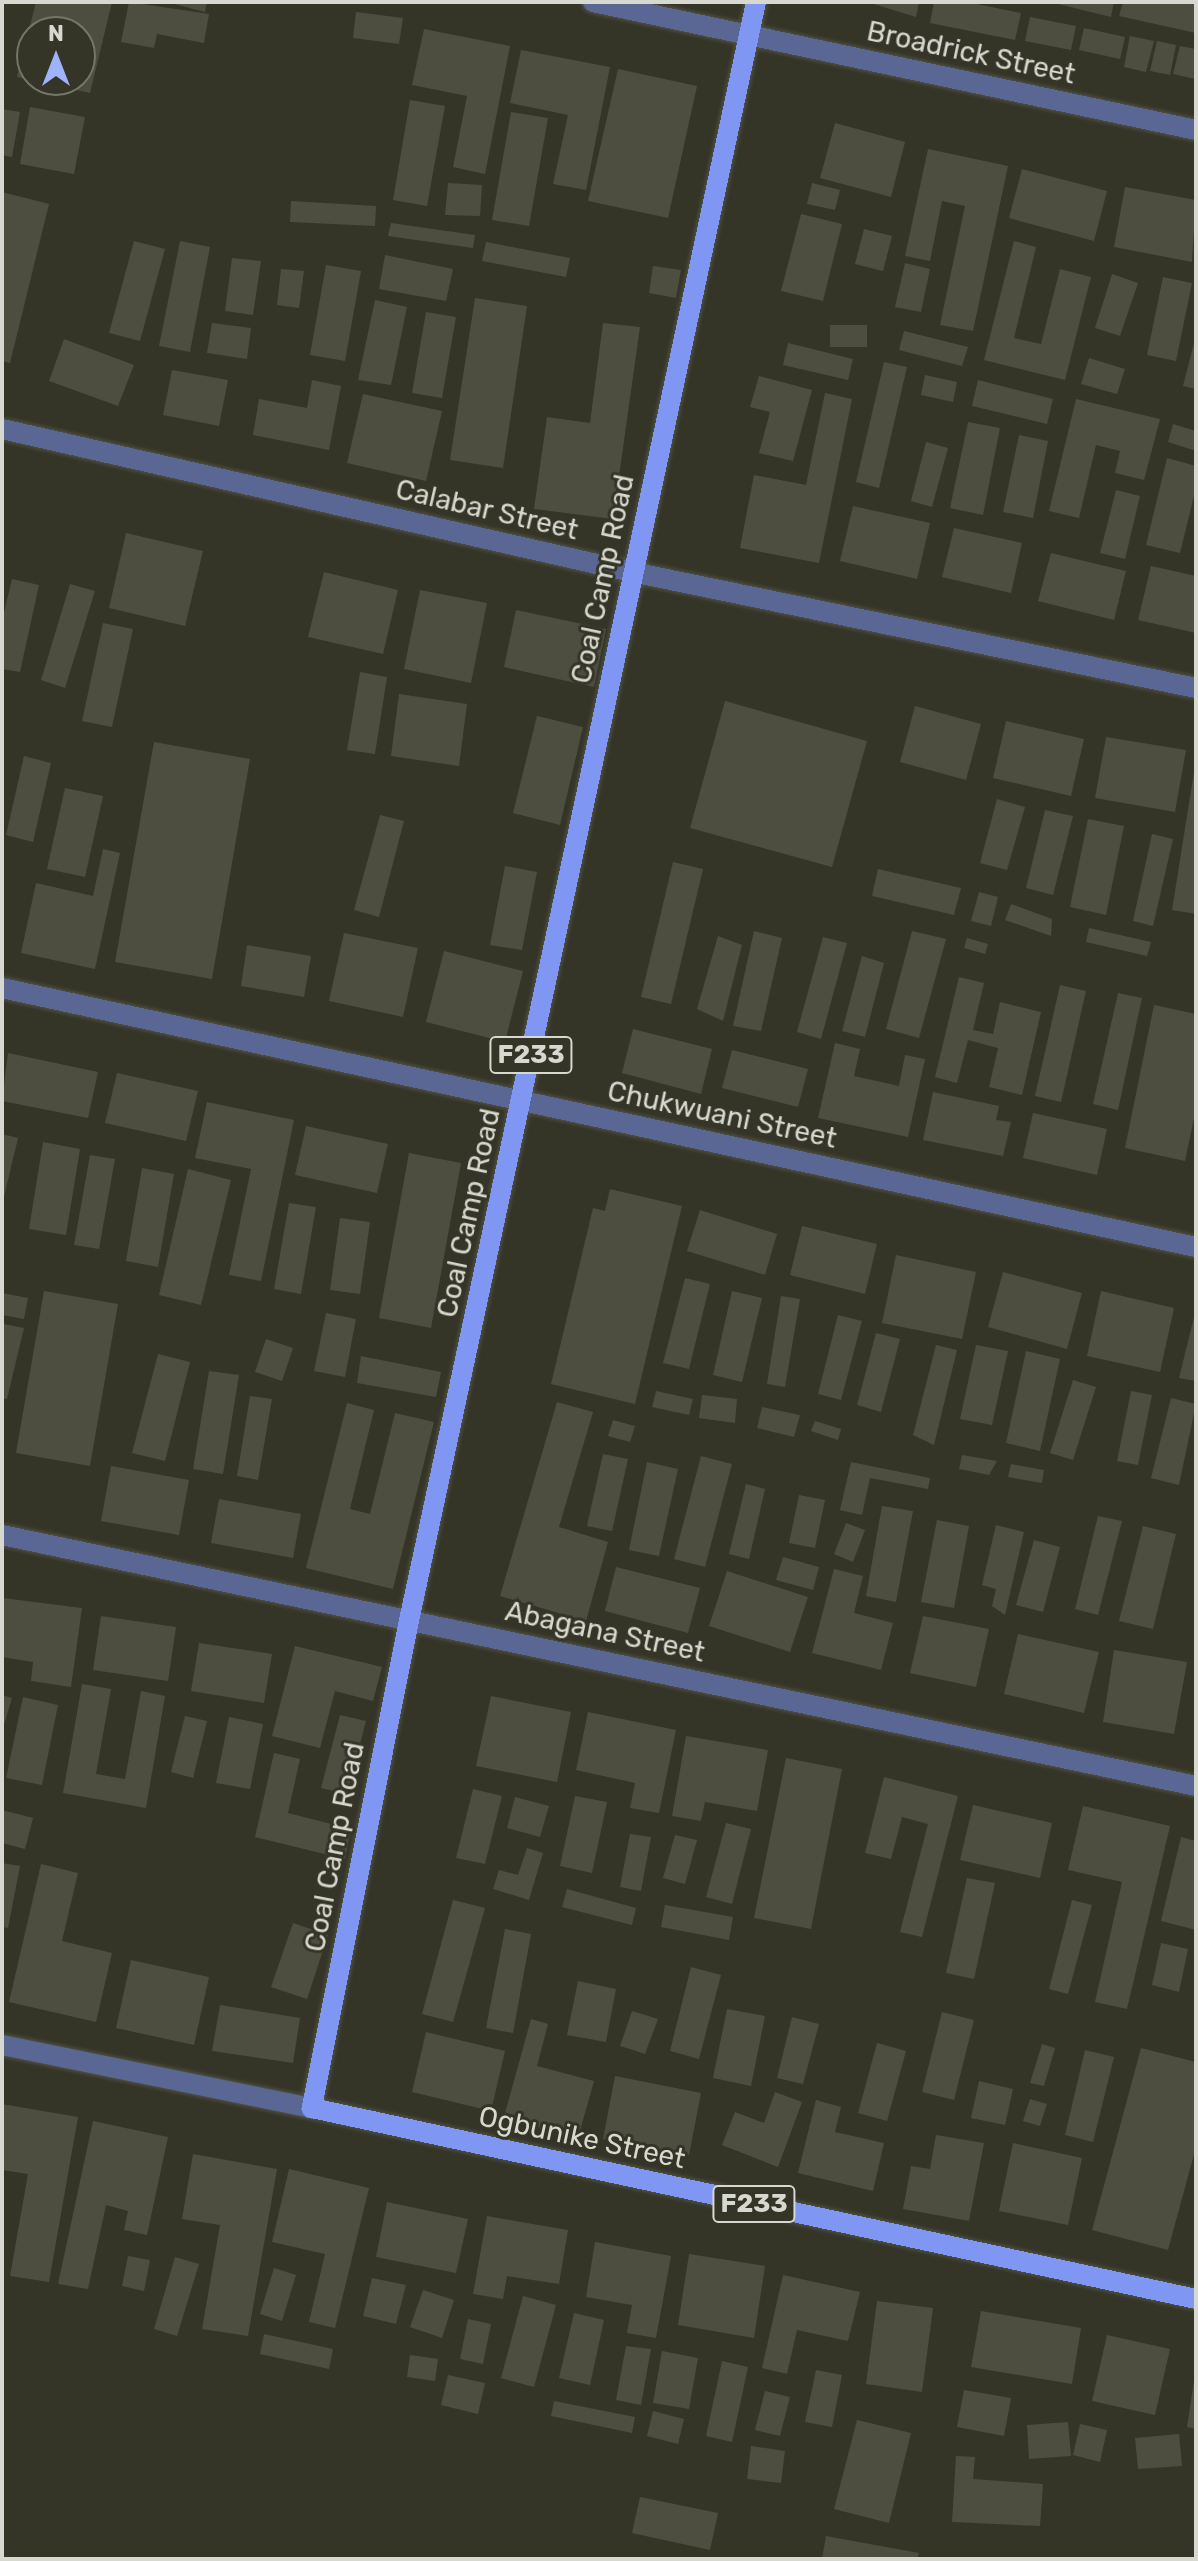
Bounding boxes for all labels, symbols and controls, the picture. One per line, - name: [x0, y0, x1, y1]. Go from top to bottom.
- street label: Broadrick Street: [864, 14, 1078, 92]
- north arrow: [16, 16, 96, 96]
- text: N: [48, 20, 64, 47]
- street label: Coal Camp Road: [564, 471, 642, 687]
- street label: Calabar Street: [392, 473, 582, 547]
- road number: F233: [489, 1033, 573, 1077]
- street label: Chukwuani Street: [604, 1074, 840, 1156]
- street label: Coal Camp Road: [430, 1105, 508, 1321]
- street label: Abagana Street: [502, 1594, 708, 1670]
- street label: Coal Camp Road: [298, 1739, 372, 1955]
- street label: Ogbunike Street: [476, 2100, 688, 2176]
- road number: F233: [712, 2182, 796, 2226]

